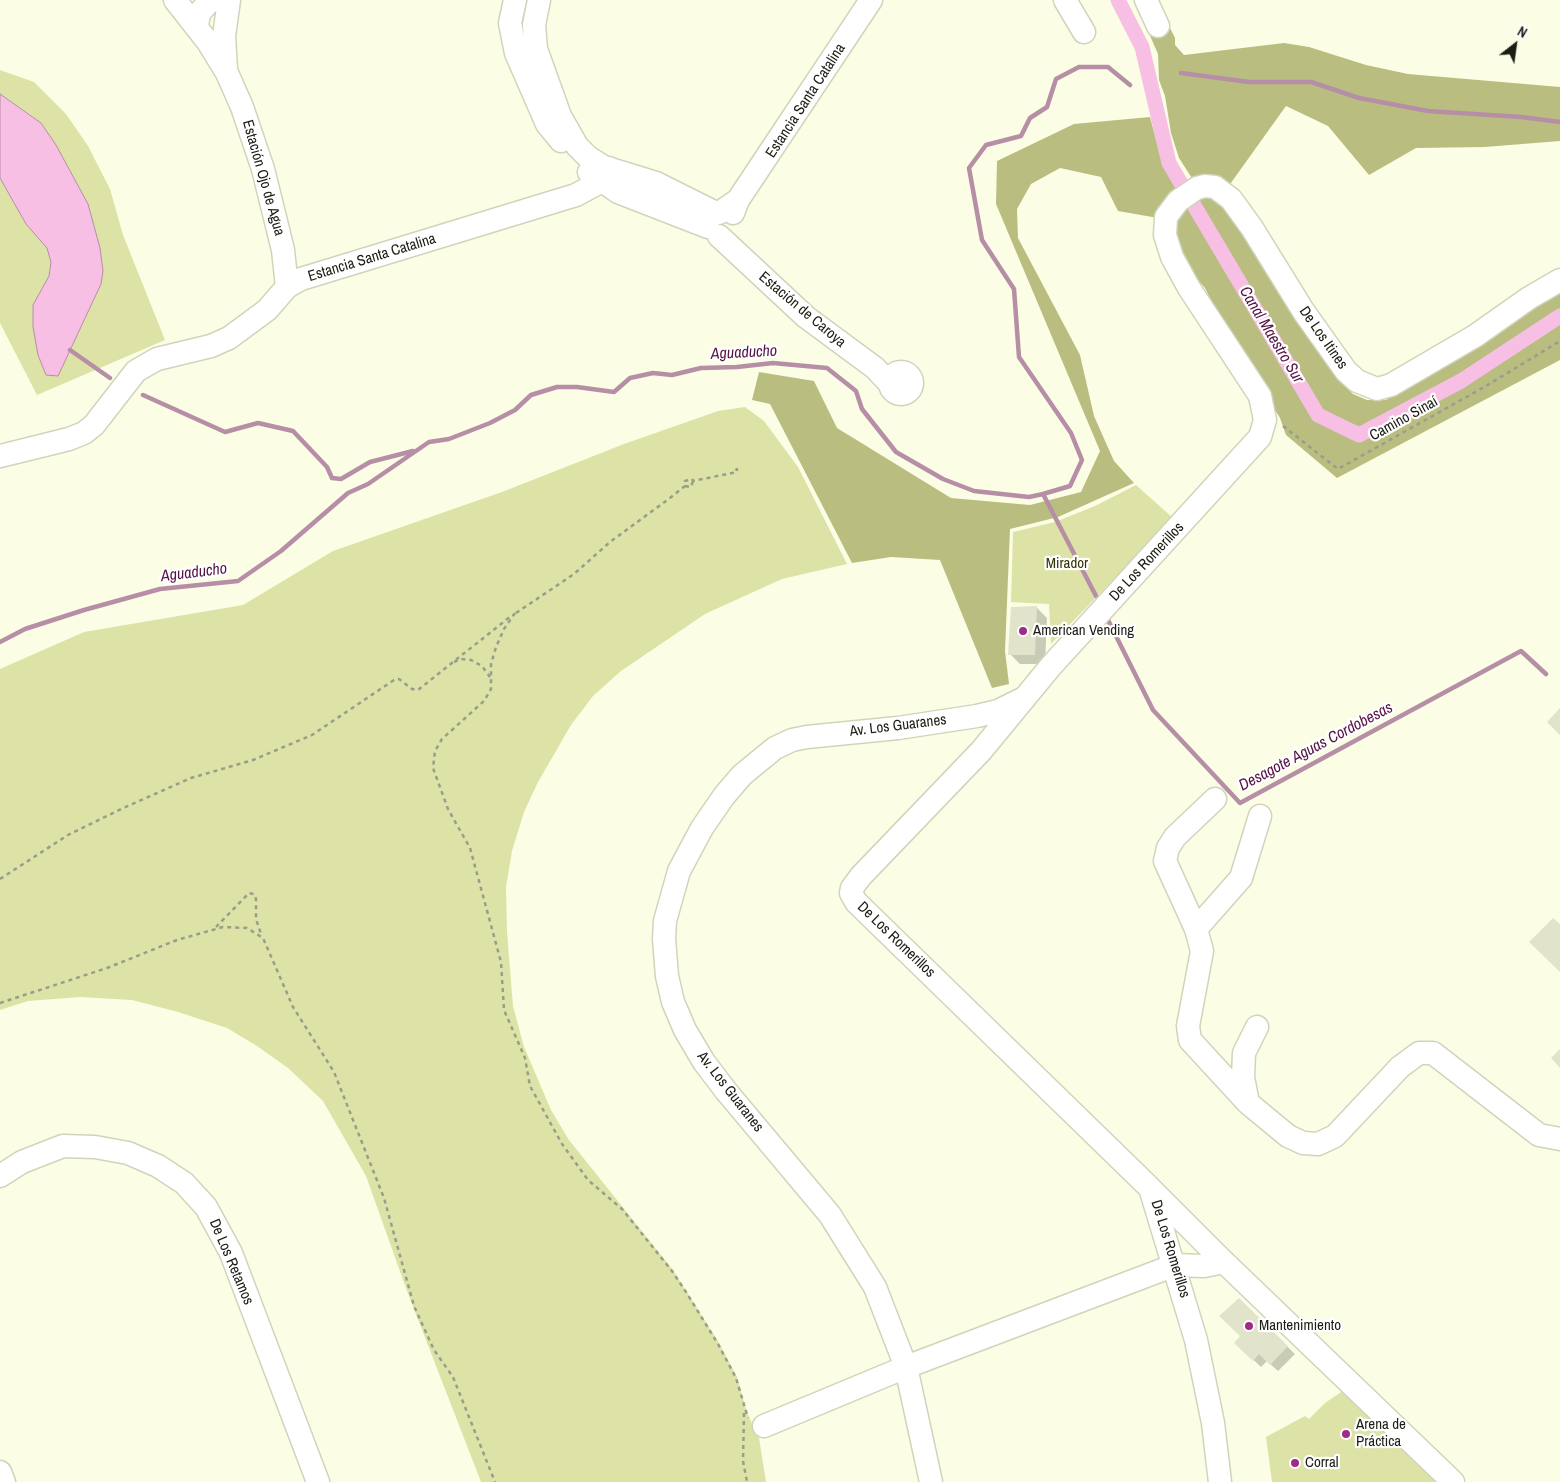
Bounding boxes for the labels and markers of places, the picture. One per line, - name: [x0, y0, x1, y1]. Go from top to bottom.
- place label: American Vending: [1033, 622, 1134, 640]
- marker: American Vending: [1017, 625, 1029, 637]
- place label: Mantenimiento: [1259, 1317, 1341, 1335]
- marker: Mantenimiento: [1243, 1320, 1255, 1332]
- place label: Arena de Práctica: [1356, 1416, 1406, 1451]
- marker: Arena de Práctica: [1340, 1428, 1352, 1440]
- place label: Corral: [1305, 1454, 1338, 1472]
- marker: Corral: [1289, 1457, 1301, 1469]

